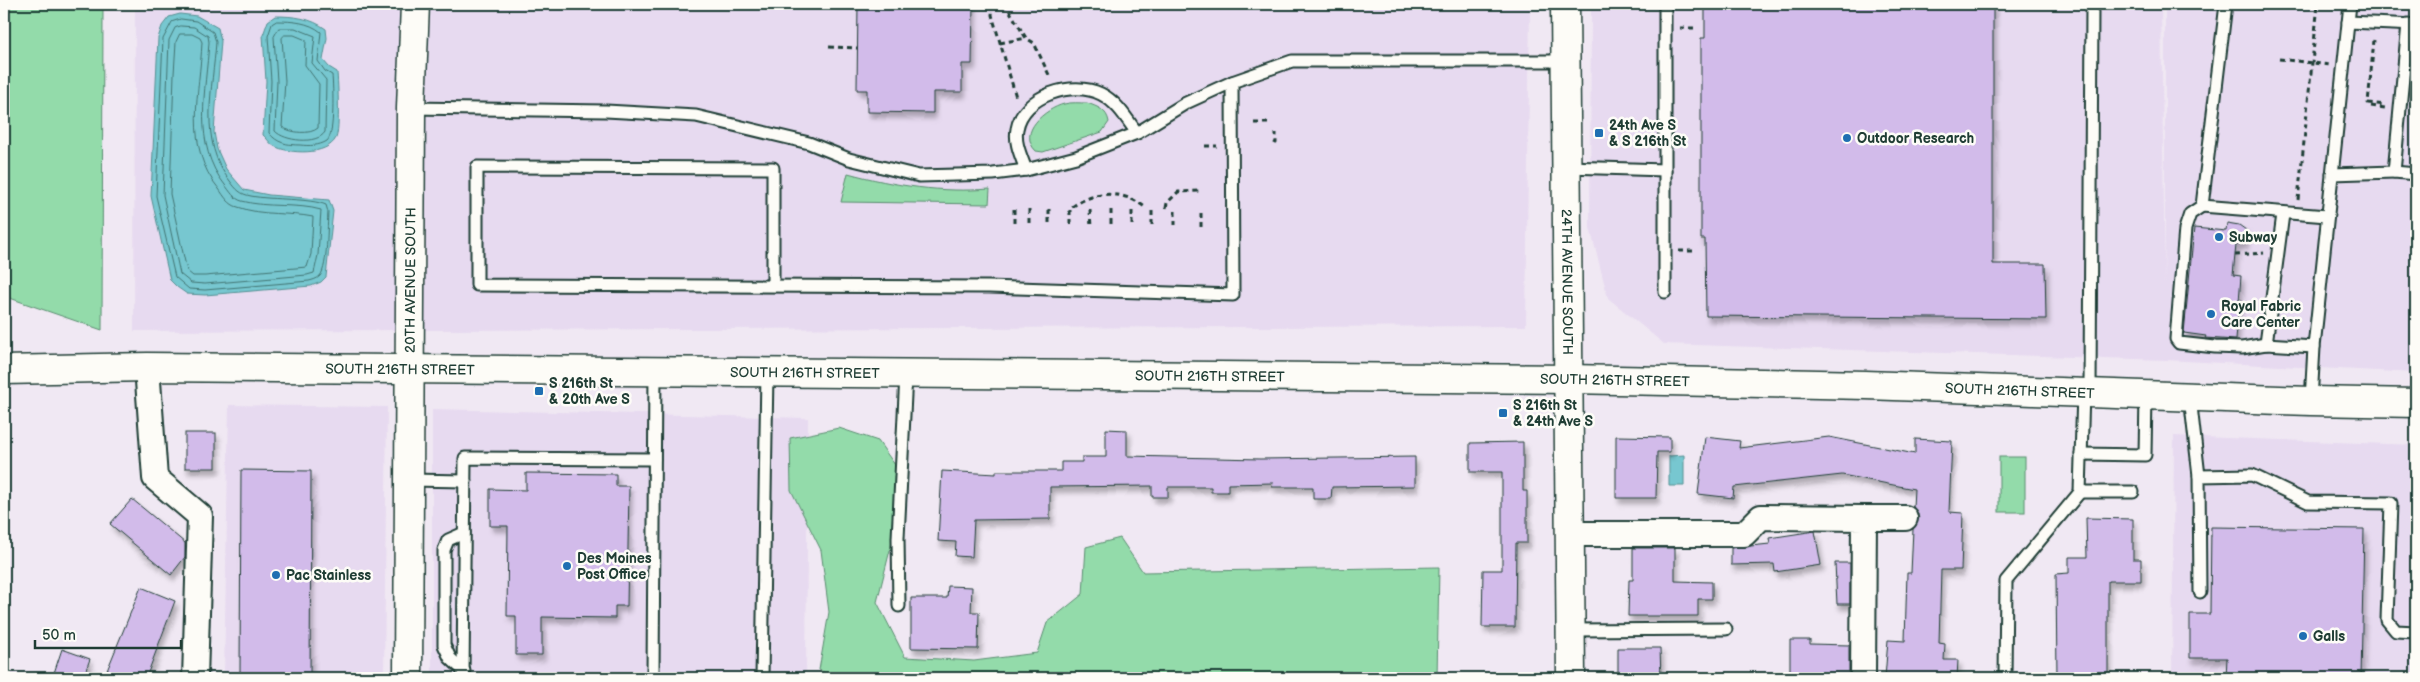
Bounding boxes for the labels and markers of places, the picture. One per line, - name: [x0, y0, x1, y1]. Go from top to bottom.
- place label: 24th Ave S & S 216th St: [1609, 117, 1686, 150]
- marker: 24th Ave S & S 216th St: [1593, 127, 1605, 139]
- place label: Outdoor Research: [1857, 130, 1974, 147]
- marker: Outdoor Research: [1841, 132, 1853, 144]
- place label: Subway: [2229, 229, 2278, 246]
- marker: Subway: [2213, 231, 2225, 243]
- place label: Royal Fabric Care Center: [2221, 298, 2301, 331]
- marker: Royal Fabric Care Center: [2205, 308, 2217, 320]
- place label: S 216th St & 20th Ave S: [549, 375, 630, 408]
- marker: S 216th St & 20th Ave S: [533, 385, 545, 397]
- place label: S 216th St & 24th Ave S: [1513, 397, 1594, 430]
- marker: S 216th St & 24th Ave S: [1497, 407, 1509, 419]
- place label: Des Moines Post Office: [577, 550, 652, 583]
- marker: Des Moines Post Office: [561, 560, 573, 572]
- place label: Pac Stainless: [286, 567, 371, 584]
- marker: Pac Stainless: [270, 569, 282, 581]
- place label: Galls: [2313, 628, 2345, 645]
- marker: Galls: [2297, 630, 2309, 642]

